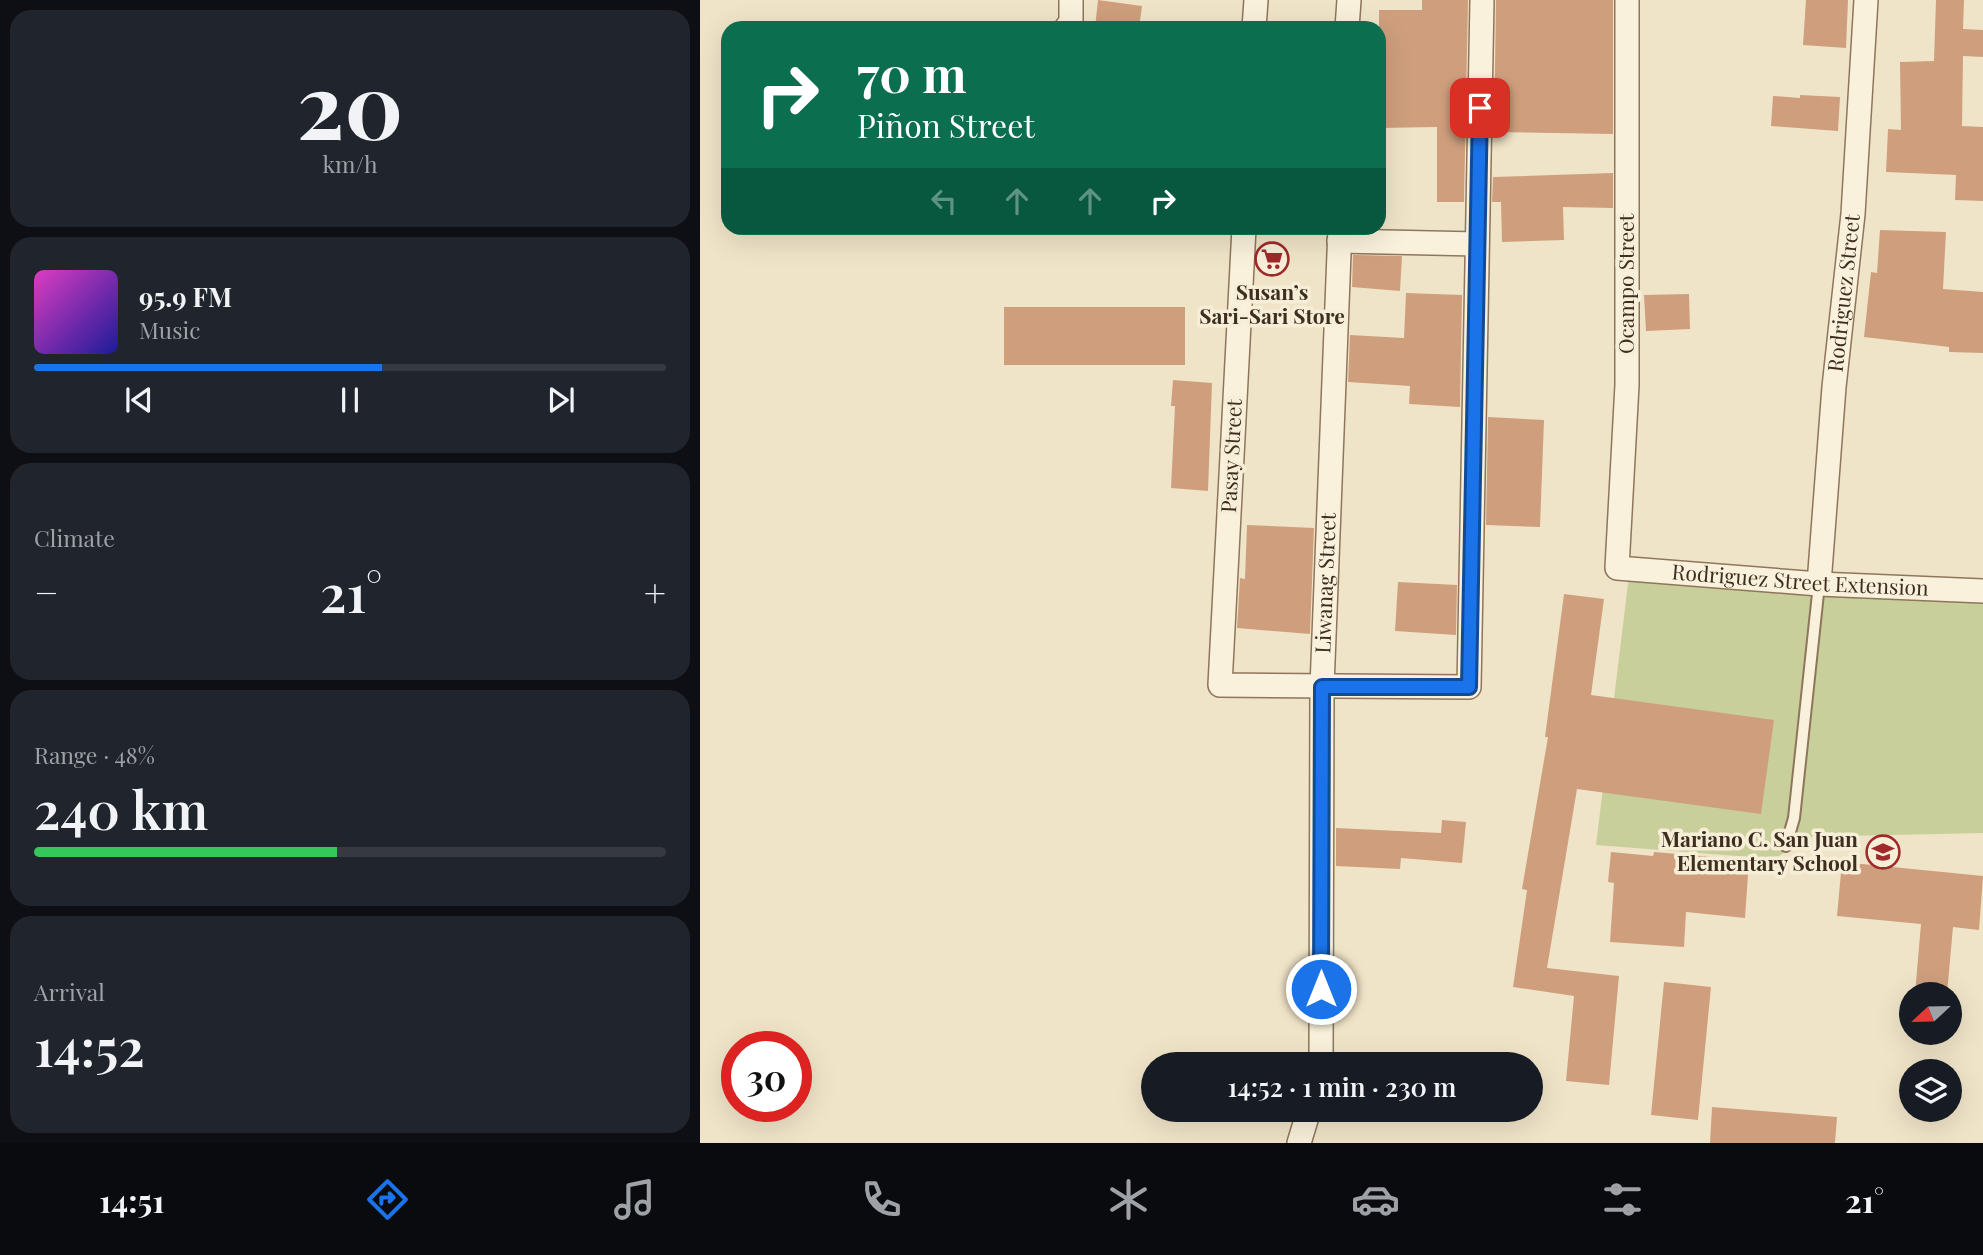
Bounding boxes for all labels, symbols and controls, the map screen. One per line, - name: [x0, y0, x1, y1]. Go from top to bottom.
- text: 70 m: [857, 40, 967, 105]
- text: 20: [297, 42, 403, 163]
- icon: right: [742, 49, 833, 140]
- pin: [1450, 78, 1510, 138]
- icon: arrive: [1461, 89, 1499, 127]
- text: Piñon Street: [857, 103, 1035, 146]
- text: km/h: [322, 148, 378, 179]
- icon: left: [925, 182, 963, 220]
- icon: ahead: [998, 182, 1036, 220]
- icon: ahead: [1071, 182, 1109, 220]
- icon: right: [1144, 182, 1182, 220]
- street label: Rodriguez Street: [1820, 212, 1865, 373]
- street label: Ocampo Street: [1611, 213, 1639, 354]
- supermarket icon: Susan’s Sari-Sari Store: [1253, 240, 1291, 278]
- place label: Susan’s Sari-Sari Store: [1199, 277, 1345, 329]
- text: 95.9 FM: [139, 279, 232, 314]
- text: Music: [139, 314, 200, 345]
- icon: previous: [120, 381, 158, 419]
- icon: pause: [331, 381, 369, 419]
- icon: next: [542, 381, 580, 419]
- street label: Pasay Street: [1213, 398, 1247, 514]
- street label: Liwanag Street: [1307, 512, 1341, 654]
- text: Climate: [34, 522, 115, 553]
- street label: Rodriguez Street Extension: [1671, 556, 1930, 601]
- text: 21°: [320, 557, 382, 626]
- text: −: [34, 566, 59, 617]
- text: +: [644, 566, 666, 617]
- text: Range · 48%: [34, 739, 155, 770]
- text: 240 km: [34, 774, 208, 843]
- place label: Mariano C. San Juan Elementary School: [1661, 824, 1858, 876]
- school or university icon: Mariano C. San Juan Elementary School: [1864, 833, 1902, 871]
- position arrow: [1284, 952, 1358, 1026]
- text: Arrival: [34, 976, 105, 1007]
- north arrow: [1899, 982, 1962, 1045]
- map controls: [1899, 982, 1962, 1122]
- text: 14:52: [34, 1011, 145, 1080]
- speed limit sign: 30: [721, 1031, 812, 1122]
- button: layers: [1899, 1059, 1962, 1122]
- text: 14:52 · 1 min · 230 m: [1227, 1069, 1457, 1104]
- icon: directions: [363, 1175, 412, 1224]
- icon: music: [610, 1175, 659, 1224]
- icon: phone: [857, 1175, 906, 1224]
- icon: climate: [1104, 1175, 1153, 1224]
- icon: car: [1351, 1175, 1400, 1224]
- icon: filters: [1598, 1175, 1647, 1224]
- text: 14:51: [99, 1178, 164, 1221]
- text: 21°: [1845, 1178, 1884, 1221]

